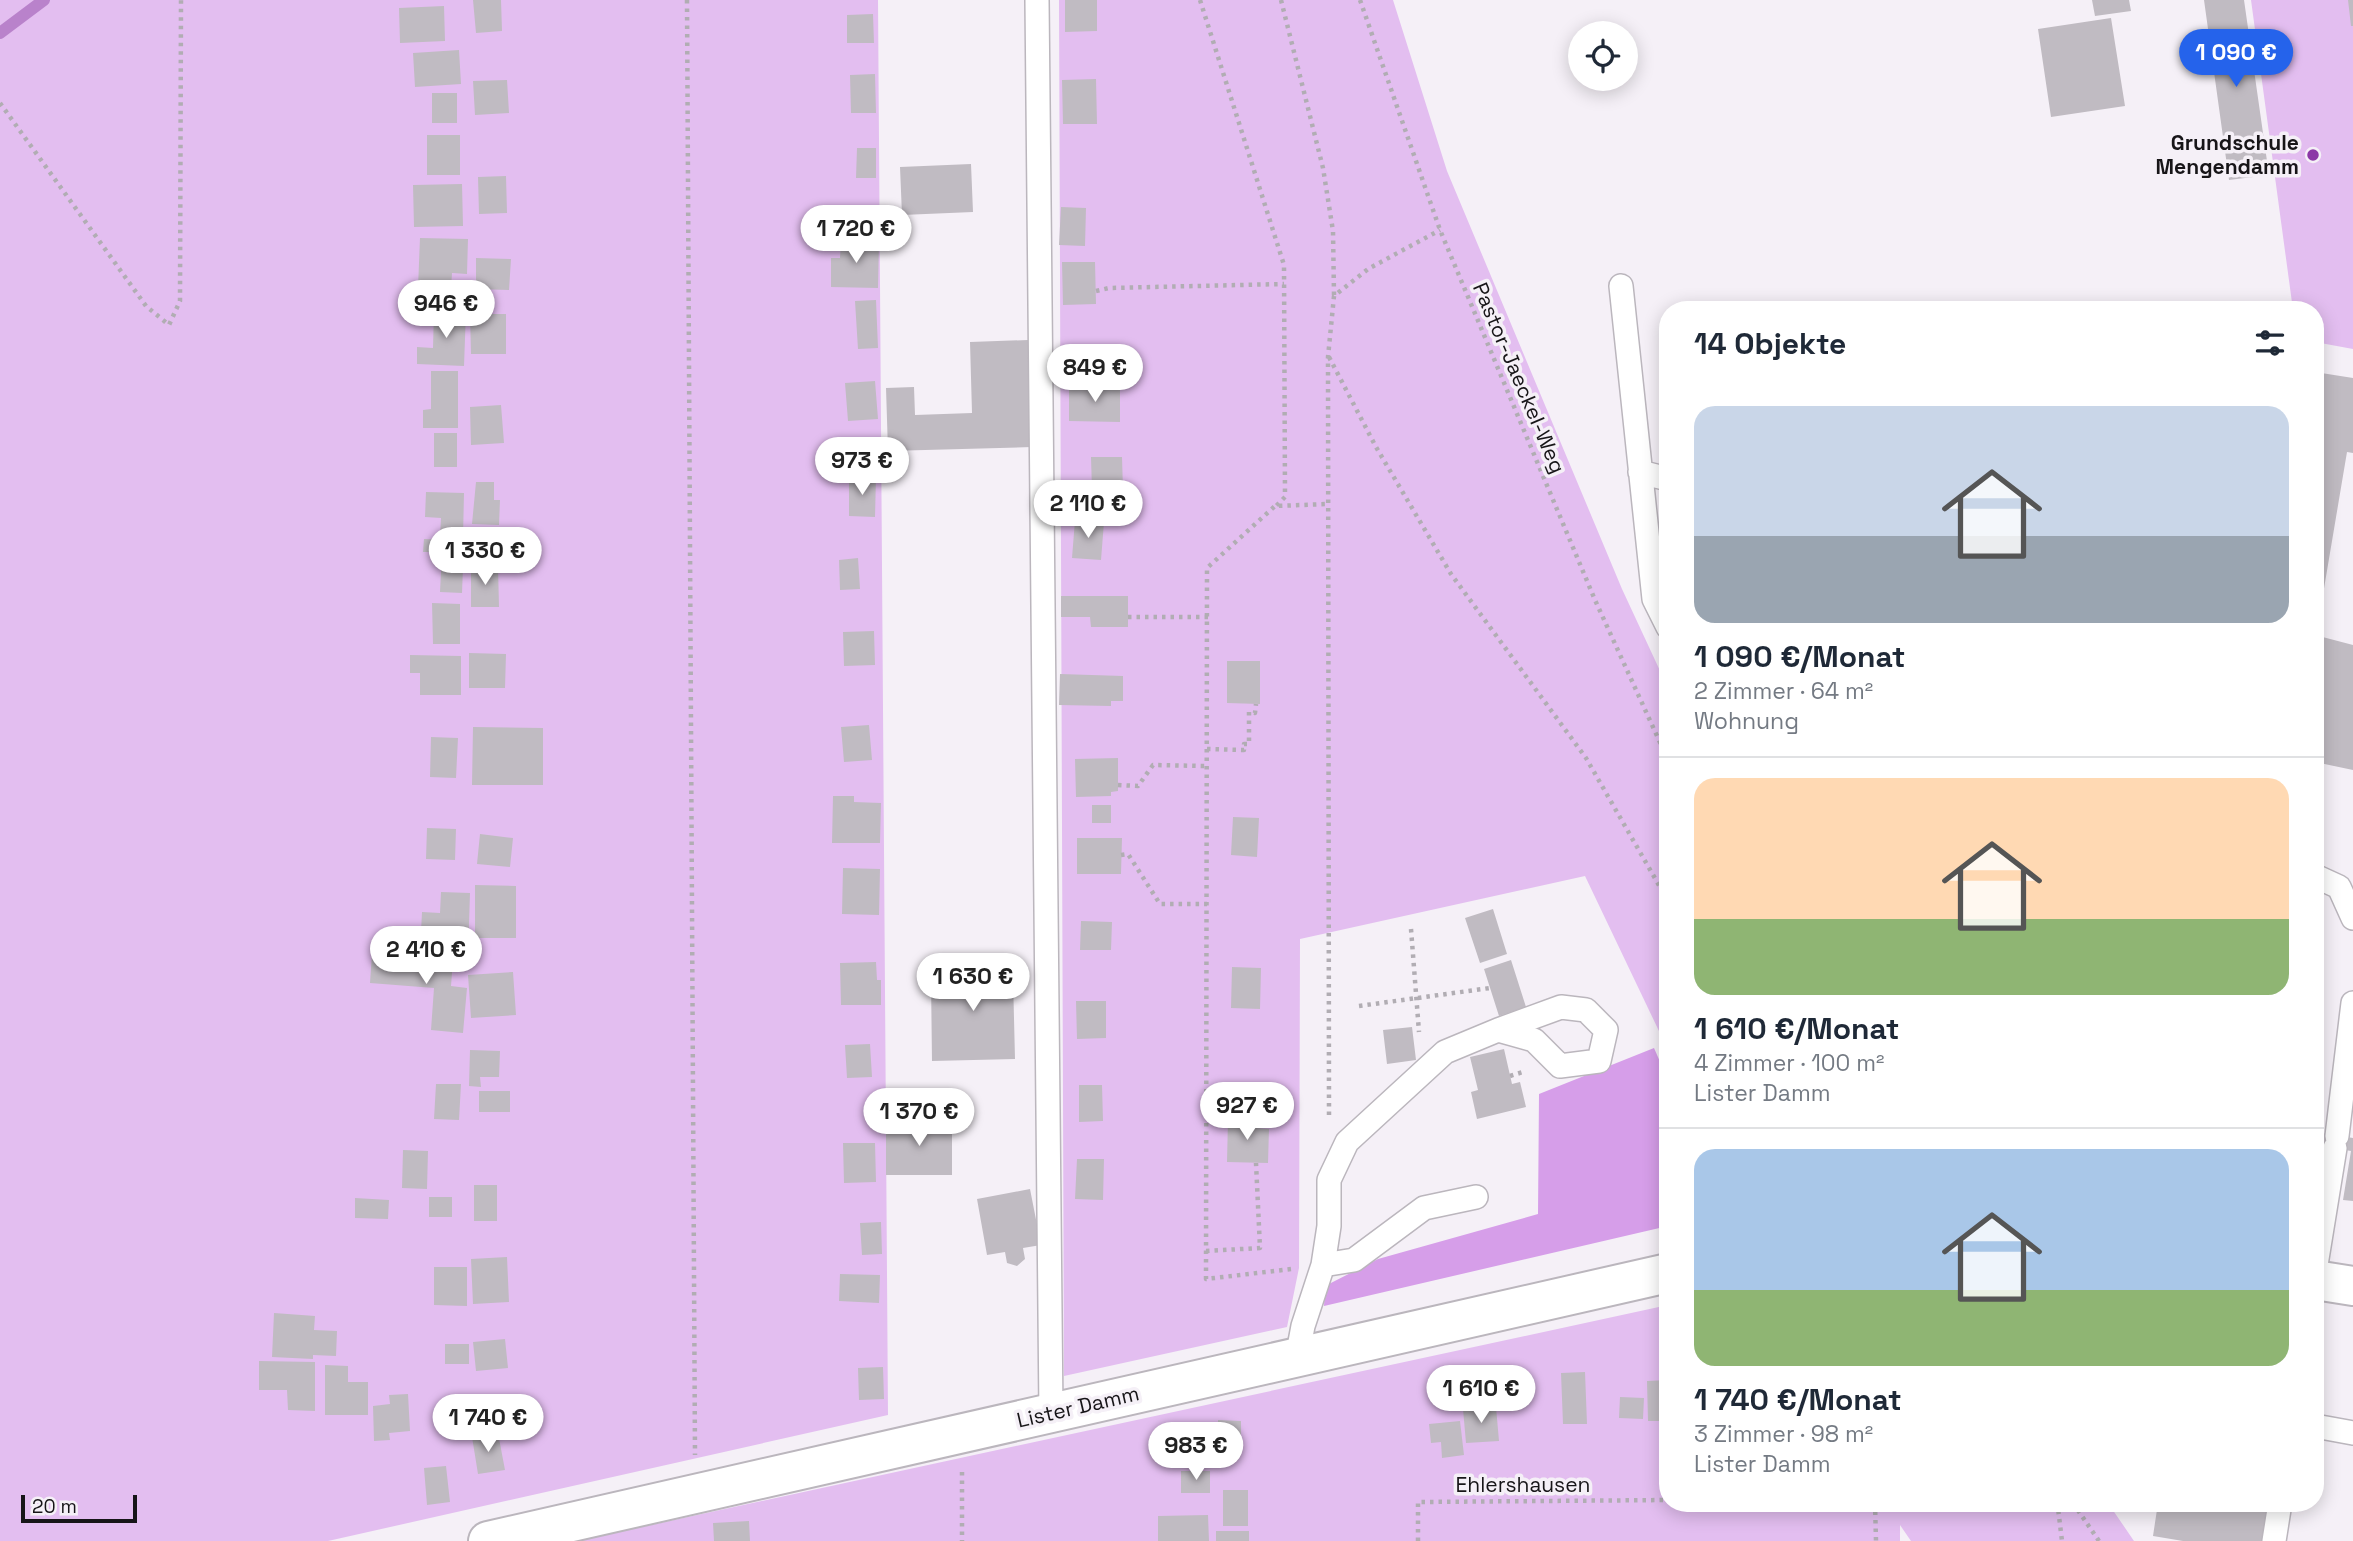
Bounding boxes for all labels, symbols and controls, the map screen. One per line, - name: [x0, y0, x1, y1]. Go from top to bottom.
- map controls: [1568, 21, 1638, 91]
- button: locate: [1568, 21, 1638, 91]
- pin: 1 090 €: [2171, 29, 2301, 89]
- text: 1 090 €: [2195, 37, 2277, 67]
- place label: Grundschule Mengendamm: [2156, 129, 2299, 180]
- marker: Grundschule Mengendamm: [2305, 147, 2321, 163]
- pin: 1 720 €: [791, 205, 921, 265]
- text: 1 720 €: [817, 213, 895, 243]
- street label: Pastor-Jaeckel-Weg: [1467, 278, 1572, 477]
- pin: 946 €: [397, 280, 495, 340]
- text: 946 €: [414, 288, 478, 318]
- text: 14 Objekte: [1694, 324, 1846, 363]
- icon: filters: [2251, 324, 2289, 362]
- pin: 849 €: [1046, 344, 1144, 404]
- text: 849 €: [1063, 352, 1127, 382]
- pin: 973 €: [813, 438, 911, 497]
- text: 973 €: [831, 445, 893, 475]
- icon: home: [1929, 451, 2055, 577]
- pin: 2 110 €: [1023, 480, 1153, 540]
- text: 2 110 €: [1050, 488, 1126, 518]
- pin: 1 330 €: [420, 528, 550, 587]
- text: 1 330 €: [445, 535, 525, 565]
- text: 1 090 €/Monat: [1694, 637, 1905, 676]
- text: 2 Zimmer · 64 m²: [1694, 676, 1873, 706]
- text: Wohnung: [1694, 706, 1799, 736]
- icon: home: [1929, 823, 2055, 949]
- pin: 2 410 €: [361, 926, 491, 986]
- text: 2 410 €: [386, 934, 466, 964]
- pin: 1 630 €: [908, 954, 1038, 1013]
- text: 1 630 €: [933, 961, 1013, 991]
- text: 1 610 €/Monat: [1694, 1009, 1899, 1048]
- text: 4 Zimmer · 100 m²: [1694, 1048, 1884, 1078]
- text: Lister Damm: [1694, 1078, 1830, 1108]
- pin: 927 €: [1198, 1082, 1296, 1142]
- pin: 1 370 €: [854, 1088, 984, 1148]
- text: 927 €: [1216, 1090, 1278, 1120]
- text: 1 370 €: [879, 1096, 959, 1126]
- icon: home: [1929, 1194, 2055, 1320]
- pin: 1 610 €: [1416, 1366, 1546, 1425]
- text: 1 610 €: [1442, 1373, 1520, 1403]
- street label: Lister Damm: [1014, 1379, 1142, 1434]
- text: 1 740 €/Monat: [1694, 1380, 1902, 1419]
- pin: 1 740 €: [423, 1394, 553, 1454]
- text: 1 740 €: [449, 1402, 527, 1432]
- text: 3 Zimmer · 98 m²: [1694, 1419, 1873, 1449]
- pin: 983 €: [1147, 1422, 1245, 1482]
- text: 983 €: [1164, 1430, 1228, 1460]
- text: Lister Damm: [1694, 1449, 1830, 1479]
- street label: Ehlershausen: [1456, 1471, 1590, 1498]
- scale bar: [21, 1492, 136, 1524]
- text: 20 m: [32, 1494, 77, 1519]

